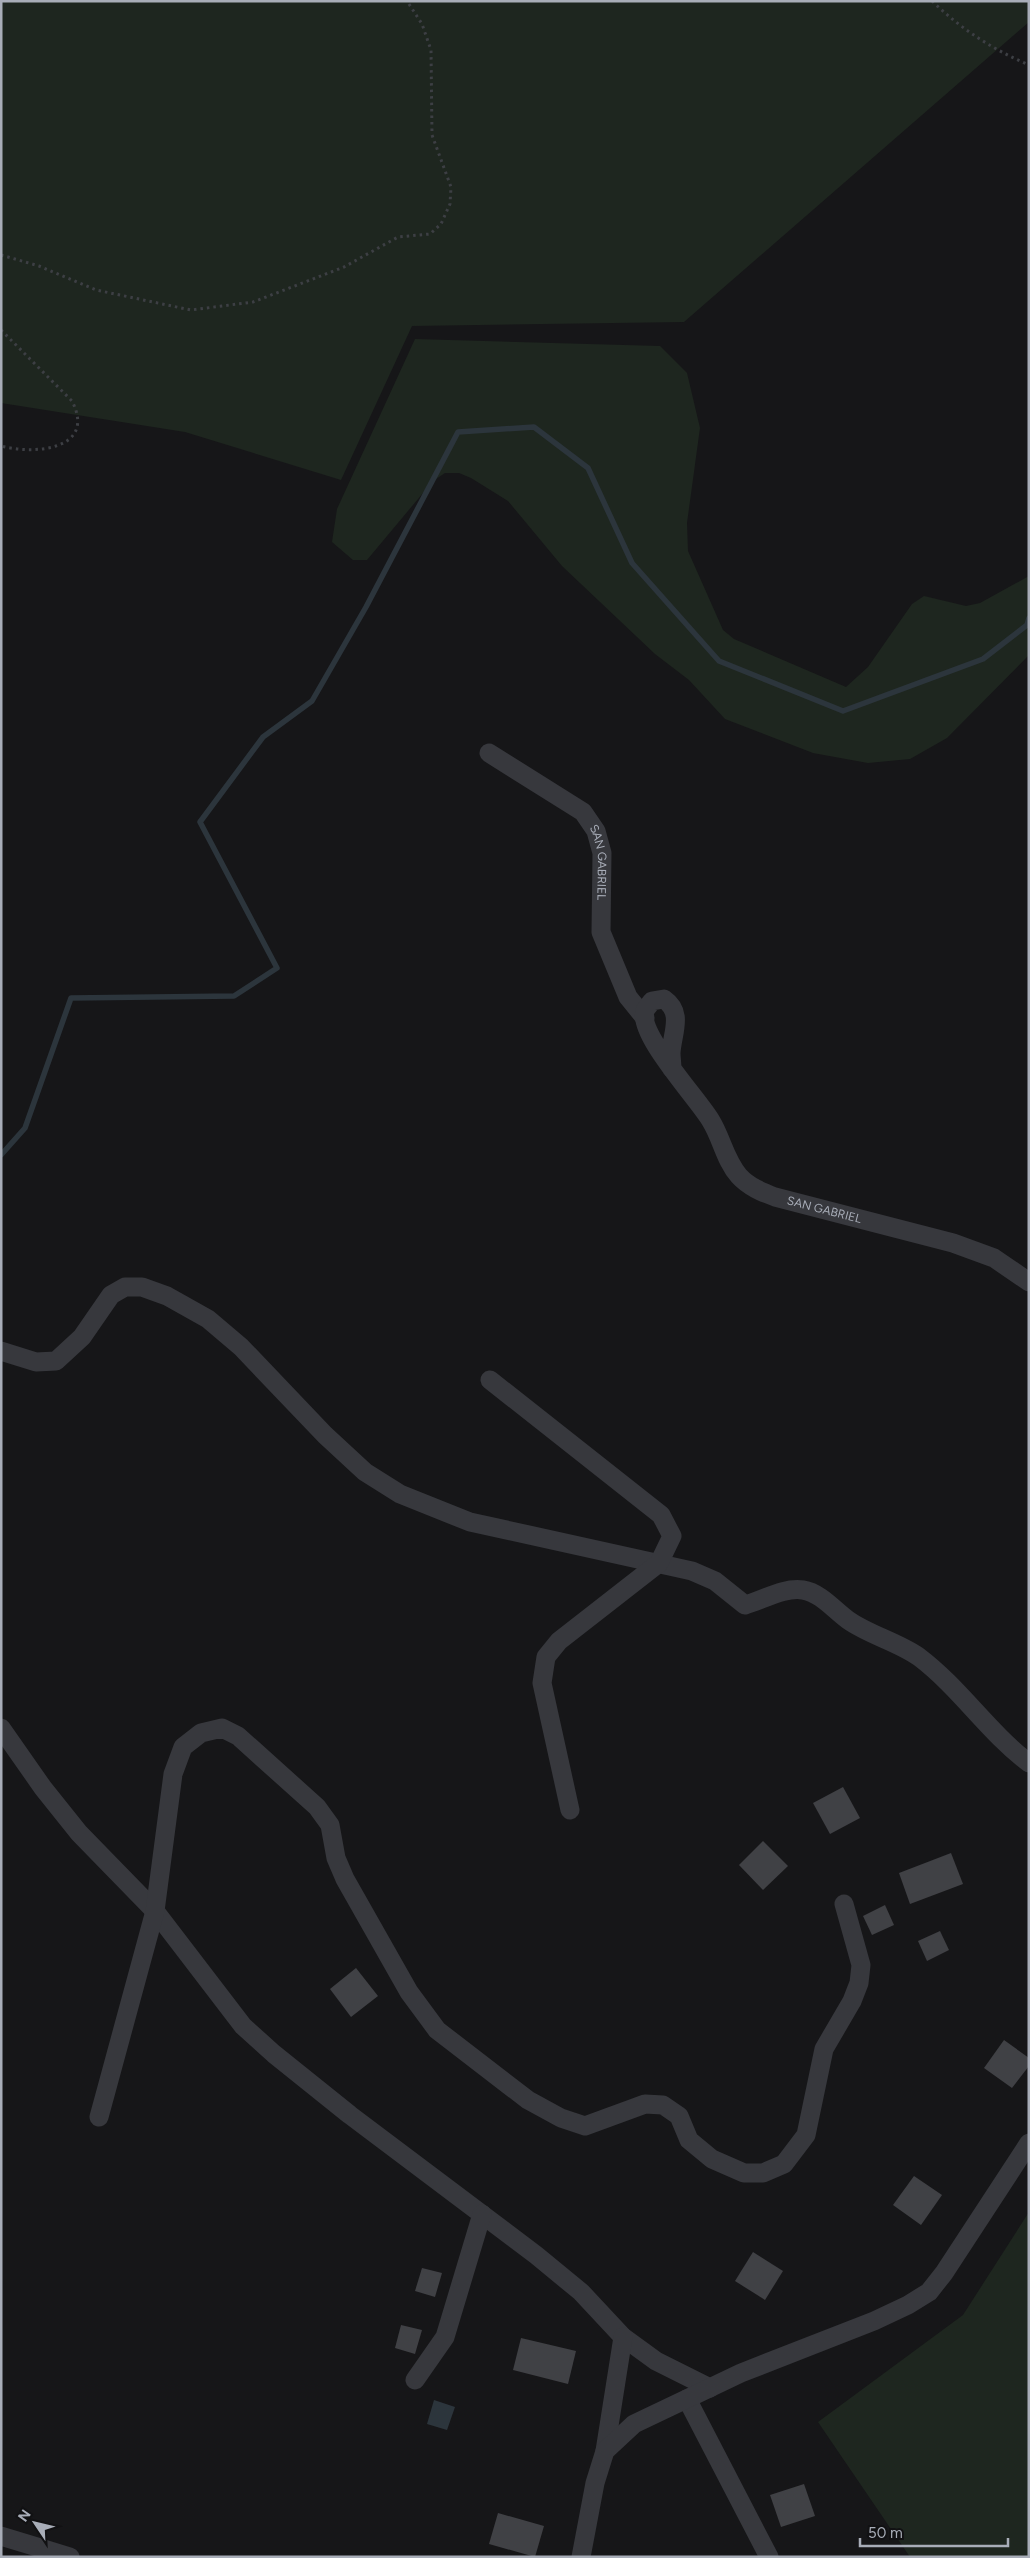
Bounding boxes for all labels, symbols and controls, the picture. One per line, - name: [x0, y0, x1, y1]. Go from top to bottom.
- street label: SAN GABRIEL: [587, 822, 609, 901]
- street label: SAN GABRIEL: [785, 1193, 864, 1226]
- north arrow: [10, 2498, 60, 2548]
- text: N: [15, 2507, 35, 2525]
- scale bar: [860, 2516, 1008, 2548]
- text: 50 m: [868, 2524, 903, 2542]

